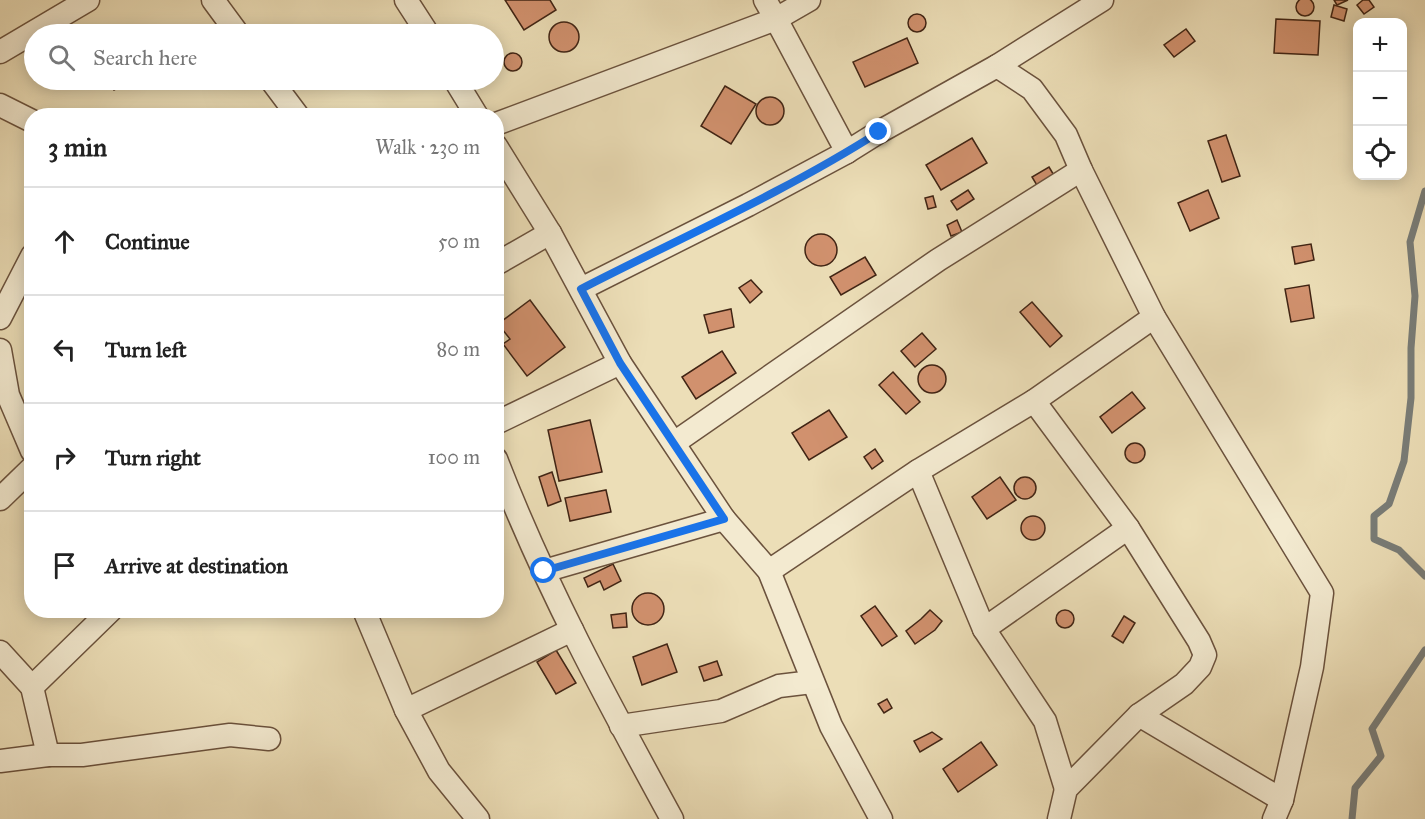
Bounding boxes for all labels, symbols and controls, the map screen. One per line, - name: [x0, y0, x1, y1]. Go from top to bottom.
- map controls: [1353, 18, 1407, 180]
- button: +: [1353, 18, 1407, 72]
- search box: [24, 24, 504, 90]
- icon: search: [45, 41, 78, 74]
- text: Search here: [93, 44, 197, 71]
- button: −: [1353, 72, 1407, 126]
- route end: [865, 118, 891, 144]
- button: locate: [1353, 126, 1407, 180]
- text: 3 min: [48, 131, 107, 163]
- text: Walk · 230 m: [375, 135, 480, 159]
- icon: ahead: [48, 225, 81, 258]
- text: Continue: [105, 228, 190, 255]
- text: 50 m: [438, 229, 480, 253]
- icon: left: [48, 333, 81, 366]
- text: Turn left: [105, 336, 187, 363]
- text: 80 m: [437, 337, 480, 361]
- icon: right: [48, 441, 81, 474]
- text: Turn right: [105, 444, 201, 471]
- text: 100 m: [428, 445, 480, 469]
- icon: arrive: [48, 549, 81, 582]
- text: Arrive at destination: [105, 552, 288, 579]
- route start: [530, 557, 556, 583]

